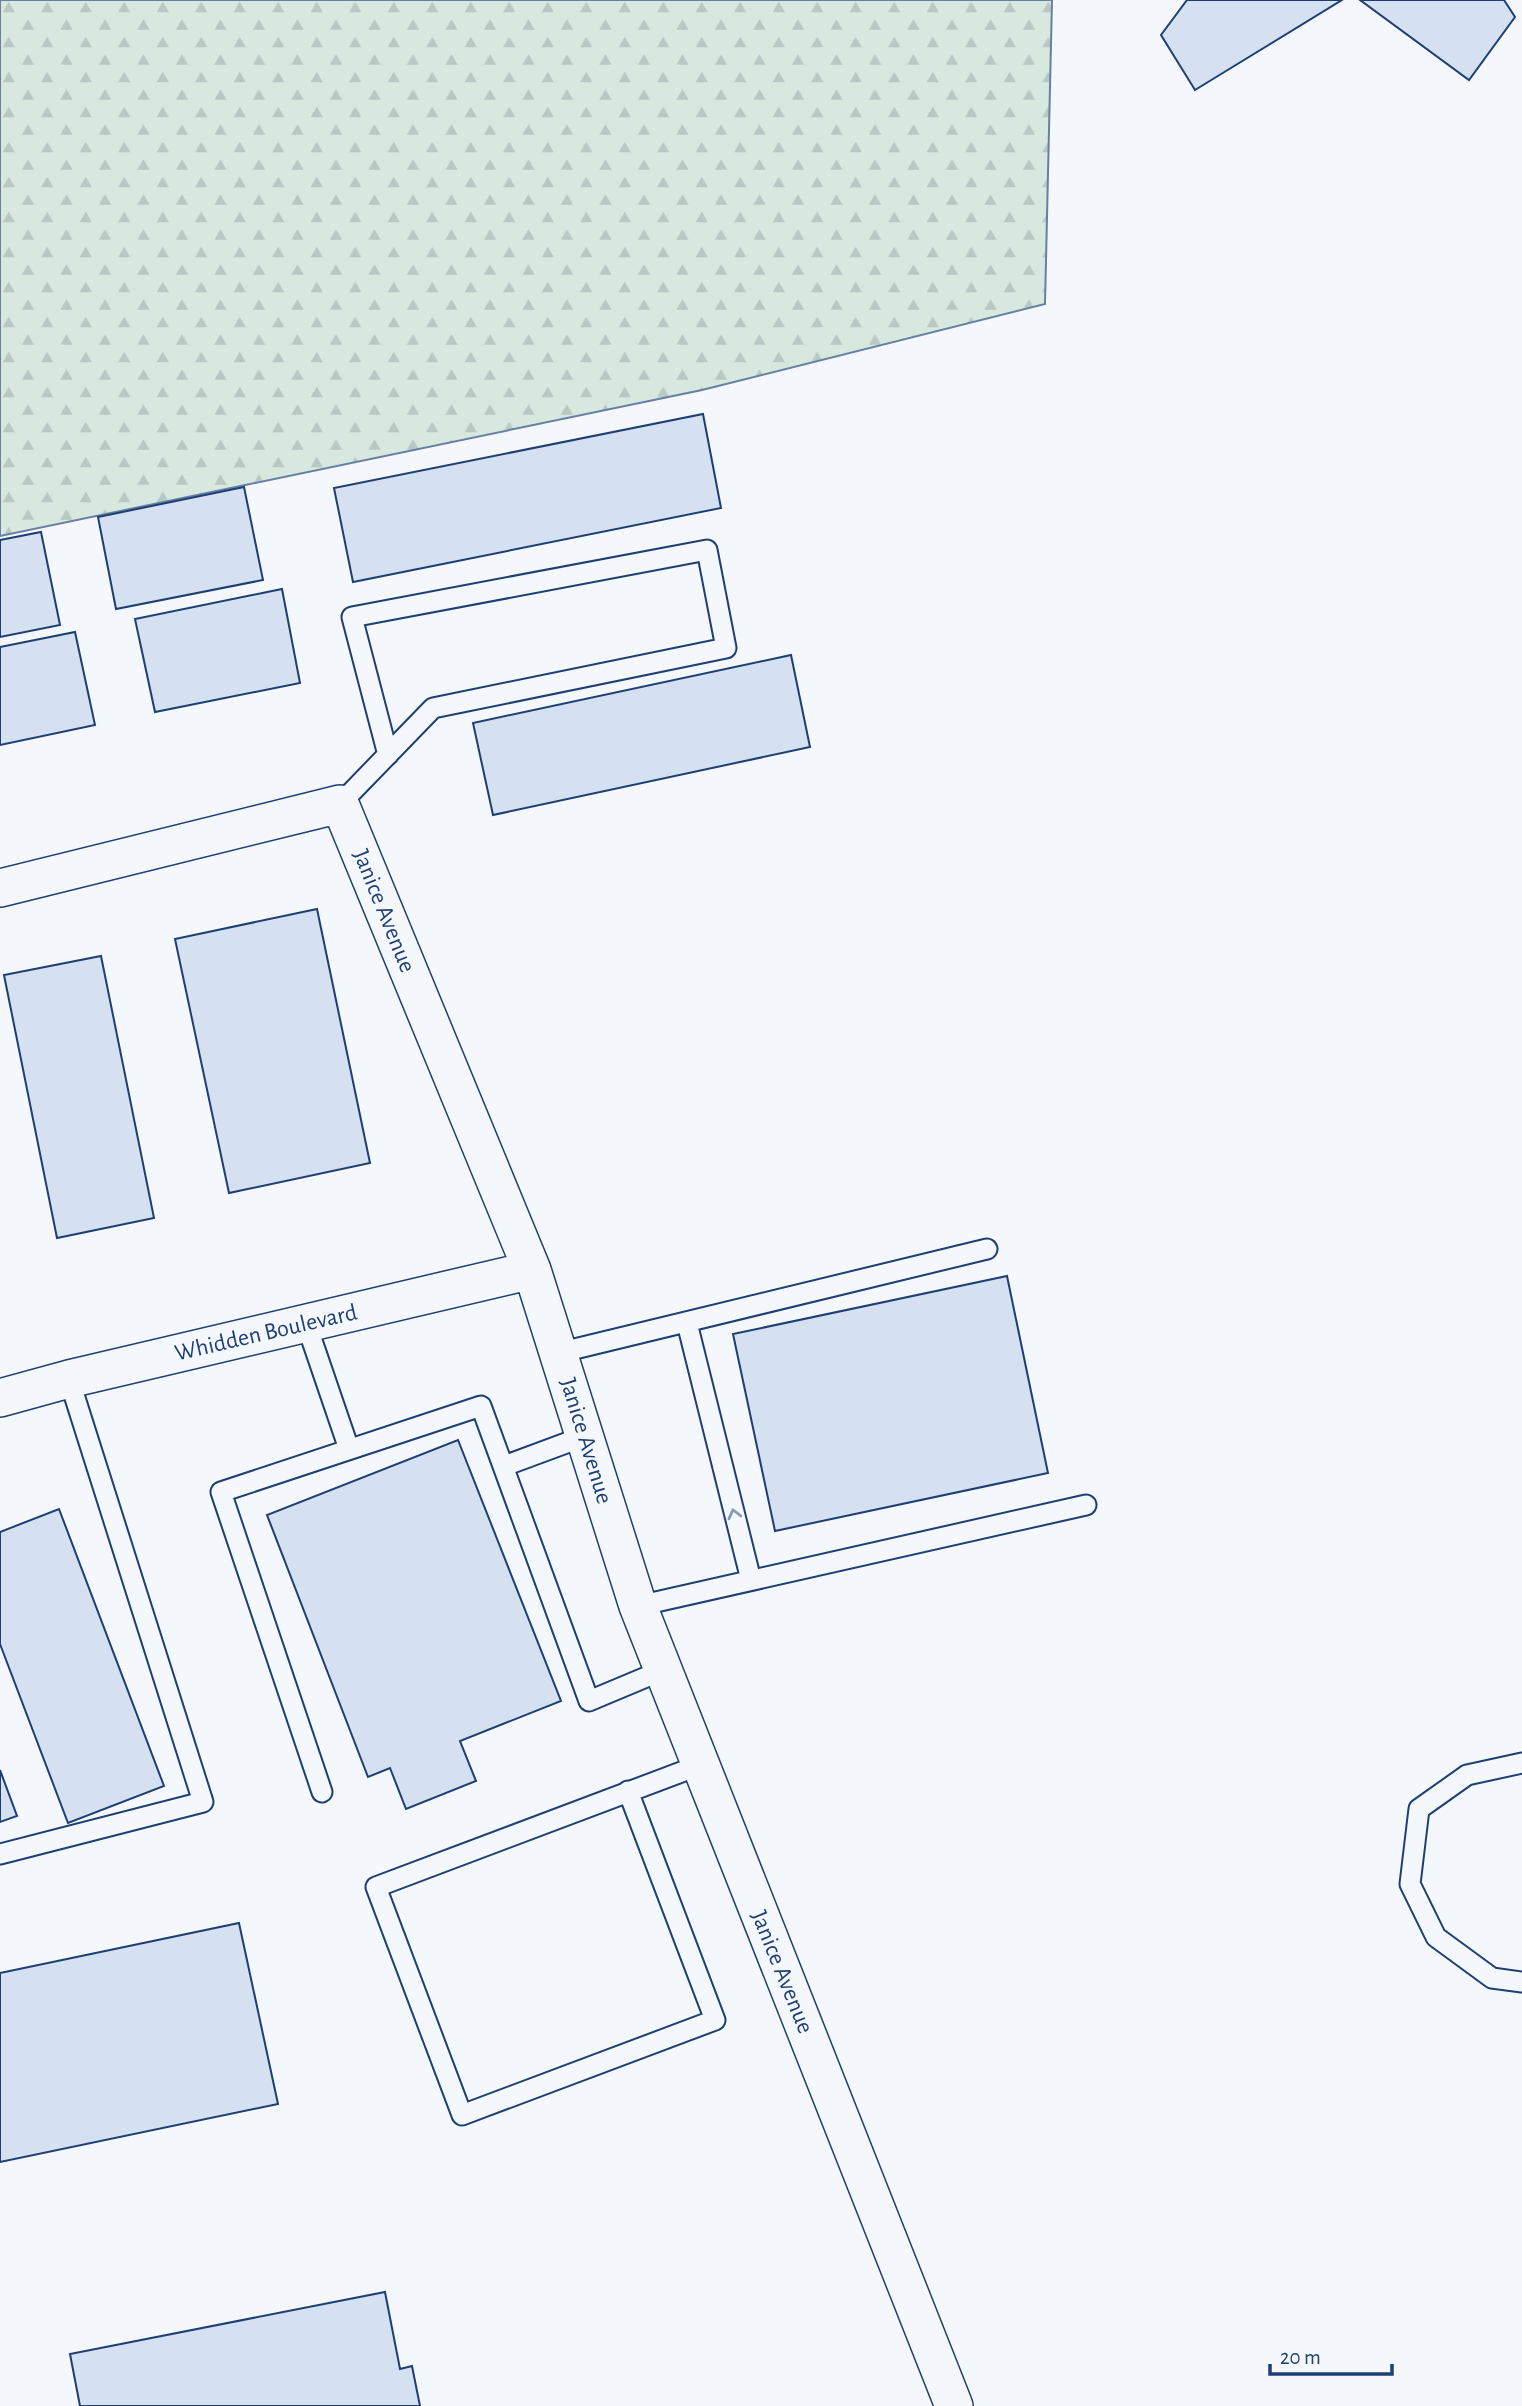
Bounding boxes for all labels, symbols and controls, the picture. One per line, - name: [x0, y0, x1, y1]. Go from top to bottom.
- street label: Janice Avenue: [348, 846, 420, 976]
- street label: Whidden Boulevard: [173, 1300, 359, 1366]
- street label: Janice Avenue: [555, 1375, 617, 1507]
- one-way arrow: [728, 1508, 742, 1520]
- street label: Janice Avenue: [746, 1907, 818, 2037]
- scale bar: [1270, 2332, 1392, 2376]
- text: 20 m: [1280, 2347, 1321, 2368]

